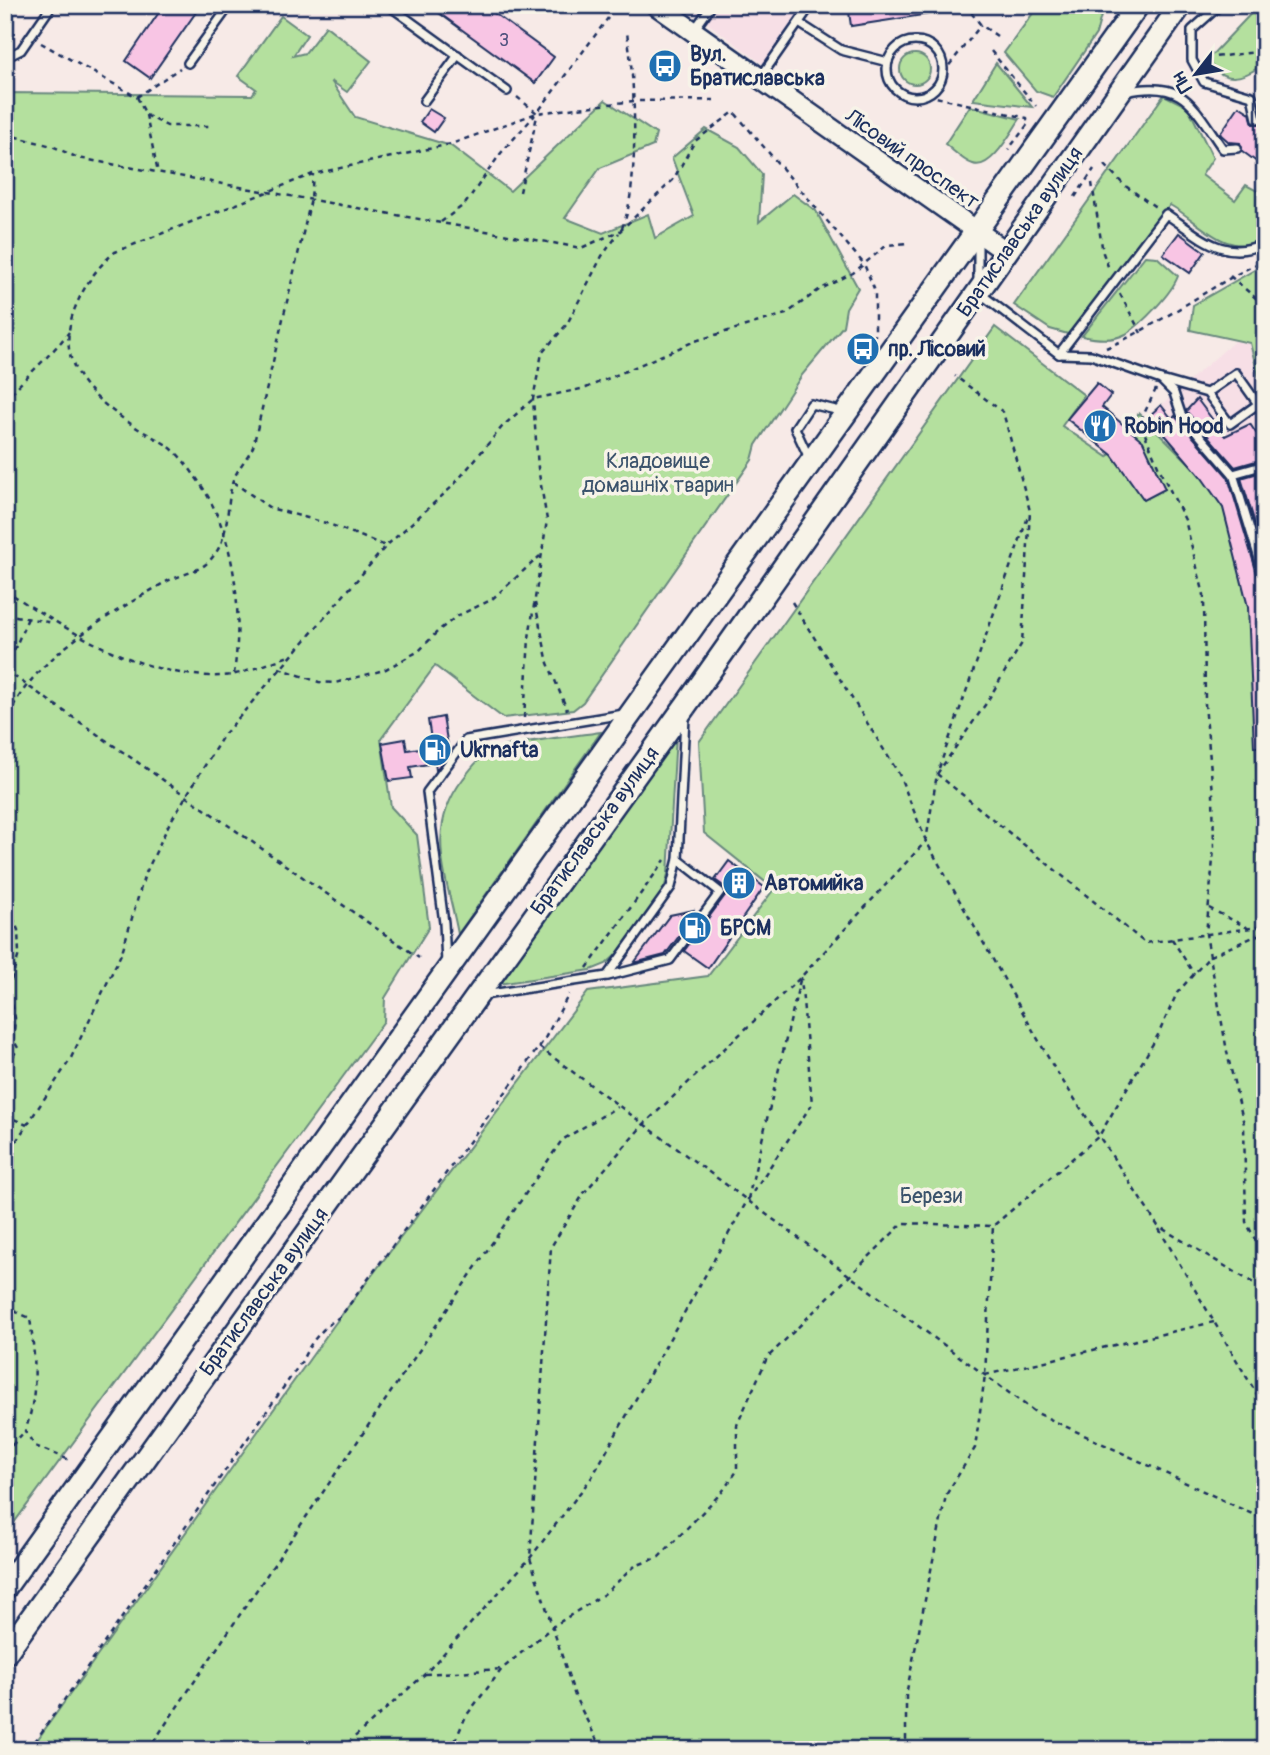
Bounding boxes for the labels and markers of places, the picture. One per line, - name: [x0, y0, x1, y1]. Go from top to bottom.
- place label: Вул. Братиславська: [690, 41, 825, 92]
- bus stop icon: Вул. Братиславська: [646, 47, 684, 85]
- bus stop icon: пр. Лісовий: [844, 330, 882, 368]
- place label: пр. Лісовий: [888, 336, 986, 363]
- restaurant icon: Robin Hood: [1081, 407, 1119, 445]
- place label: Robin Hood: [1124, 413, 1224, 440]
- fuel station icon: Ukrnafta: [416, 731, 454, 769]
- place label: Ukrnafta: [460, 737, 539, 764]
- building icon: Автомийка: [720, 864, 758, 902]
- place label: Автомийка: [764, 870, 864, 897]
- fuel station icon: БРСМ: [676, 909, 714, 947]
- place label: БРСМ: [720, 915, 771, 942]

